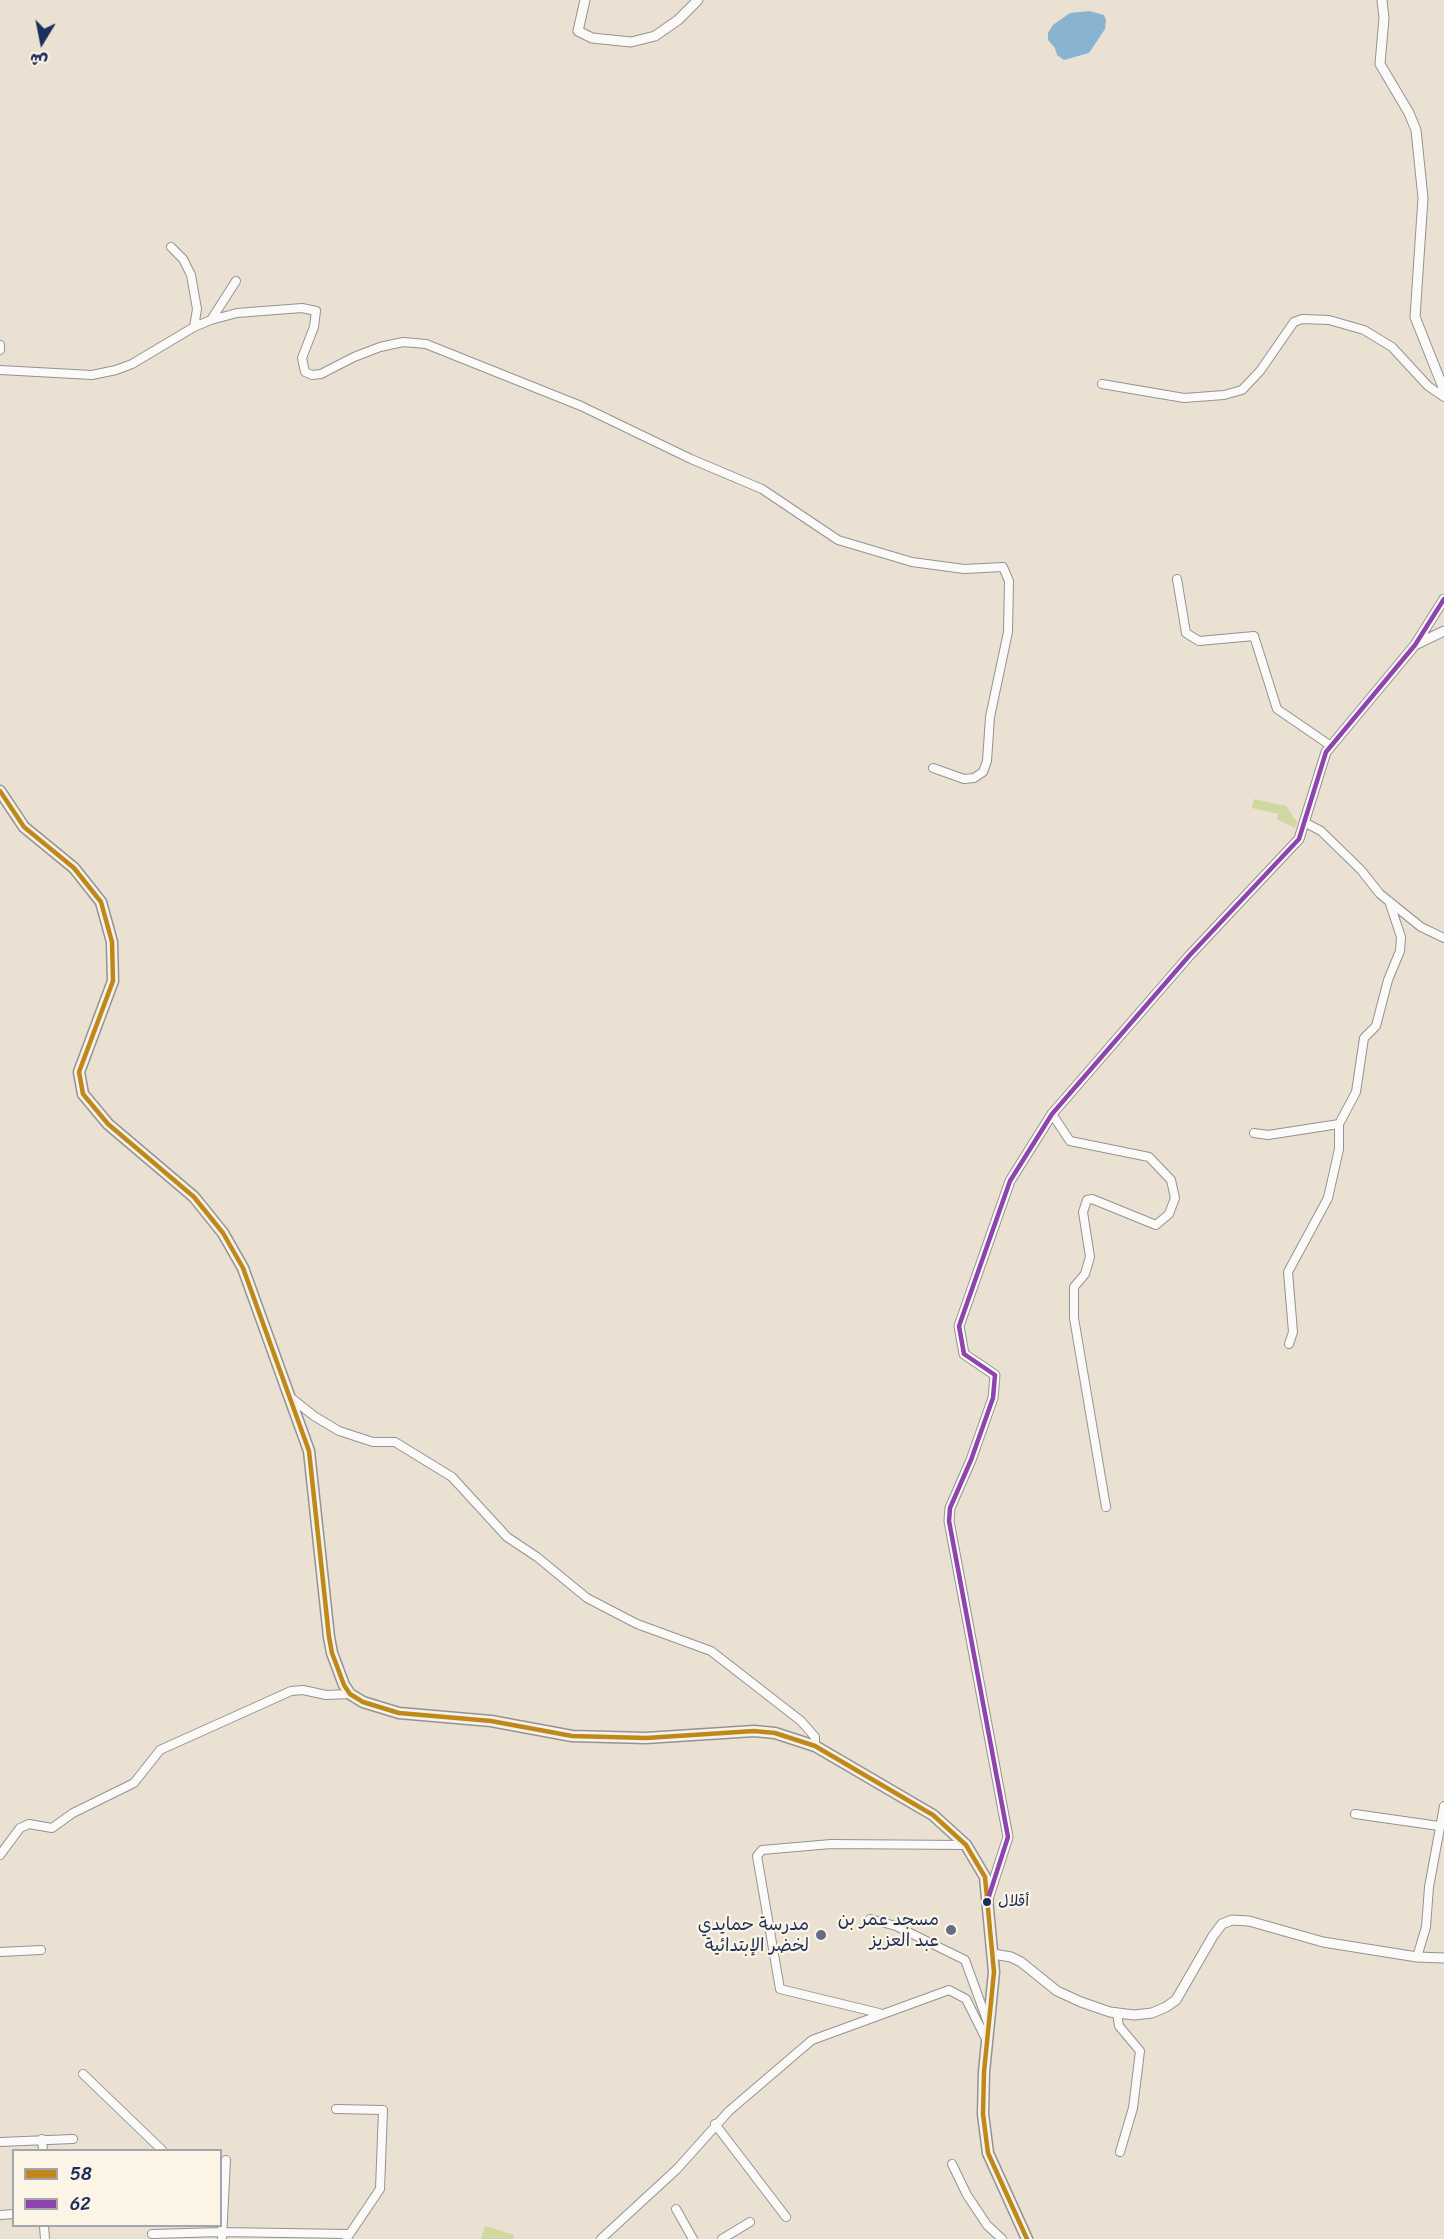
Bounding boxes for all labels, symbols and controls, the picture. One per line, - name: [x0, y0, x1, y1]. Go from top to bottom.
- north arrow: [12, 12, 72, 72]
- text: ش: [28, 44, 50, 76]
- place label: أقلال: [998, 1892, 1029, 1912]
- marker: أقلال: [981, 1896, 993, 1908]
- place label: مسجد عمر بن عبد العزيز: [838, 1909, 939, 1952]
- place label: مدرسة حمايدي لخضر الإبتدائية: [698, 1914, 809, 1956]
- marker: مسجد عمر بن عبد العزيز: [944, 1923, 958, 1937]
- marker: مدرسة حمايدي لخضر الإبتدائية: [814, 1928, 828, 1942]
- legend: [12, 2149, 222, 2227]
- text: 58: [70, 2158, 92, 2190]
- text: 62: [70, 2188, 91, 2220]

